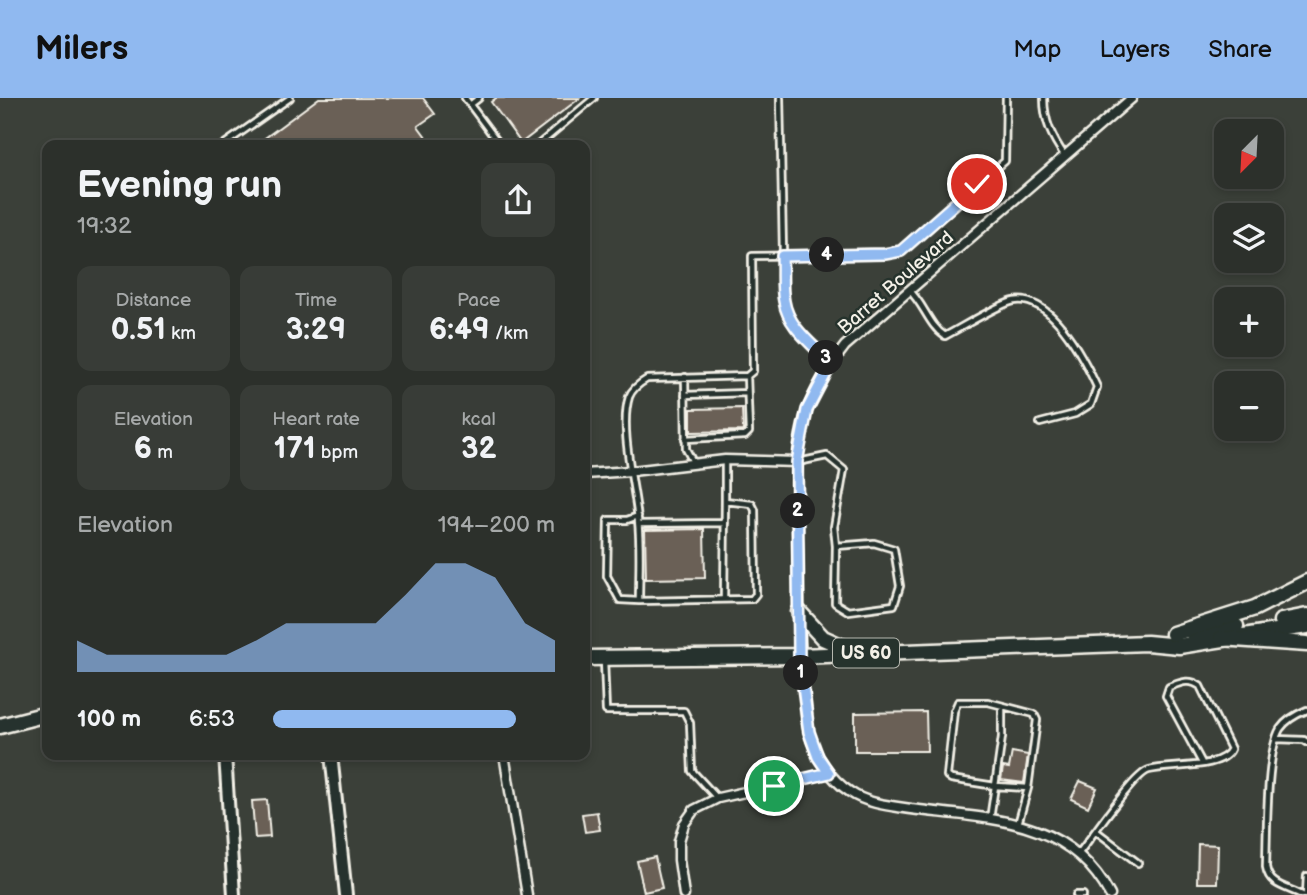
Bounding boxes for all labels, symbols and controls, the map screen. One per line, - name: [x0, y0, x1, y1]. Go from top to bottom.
- text: Milers: [35, 29, 128, 69]
- text: Map: [1013, 35, 1061, 64]
- text: Layers: [1099, 35, 1170, 64]
- text: Share: [1208, 35, 1272, 64]
- north arrow: [1214, 119, 1284, 189]
- map controls: [1214, 119, 1284, 441]
- pin: [947, 154, 1007, 214]
- text: Evening run: [77, 163, 282, 208]
- button: share: [481, 163, 555, 237]
- icon: check: [958, 165, 996, 203]
- button: layers: [1214, 203, 1284, 273]
- text: 19:32: [77, 212, 132, 240]
- street label: Barret Boulevard: [833, 227, 959, 340]
- pin: 4: [810, 238, 844, 272]
- text: 4: [821, 243, 832, 266]
- button: +: [1214, 287, 1284, 357]
- text: Distance: [115, 289, 191, 312]
- text: Time: [295, 289, 337, 312]
- text: Pace: [457, 289, 500, 312]
- text: 0.51: [111, 312, 166, 348]
- text: 3:29: [286, 312, 346, 348]
- text: 6:49: [429, 312, 490, 348]
- text: km: [166, 322, 196, 345]
- text: /km: [490, 322, 528, 345]
- pin: 3: [808, 341, 844, 376]
- text: 3: [820, 346, 831, 369]
- button: −: [1214, 371, 1284, 441]
- text: Elevation: [114, 408, 193, 431]
- text: Heart rate: [272, 408, 360, 431]
- text: kcal: [462, 408, 496, 431]
- text: 6: [134, 431, 152, 467]
- text: 171: [274, 431, 316, 467]
- text: 32: [461, 431, 496, 467]
- text: m: [152, 441, 173, 464]
- text: bpm: [316, 441, 358, 464]
- pin: 2: [780, 494, 816, 528]
- text: 2: [792, 499, 803, 522]
- text: Elevation: [77, 511, 173, 539]
- text: 194–200 m: [438, 511, 555, 539]
- road number: US 60: [833, 638, 899, 668]
- pin: 1: [784, 656, 818, 690]
- text: 1: [797, 661, 805, 684]
- text: 100 m: [77, 705, 141, 733]
- text: 6:53: [189, 705, 235, 733]
- pin: [744, 756, 804, 816]
- icon: arrive: [755, 767, 793, 805]

